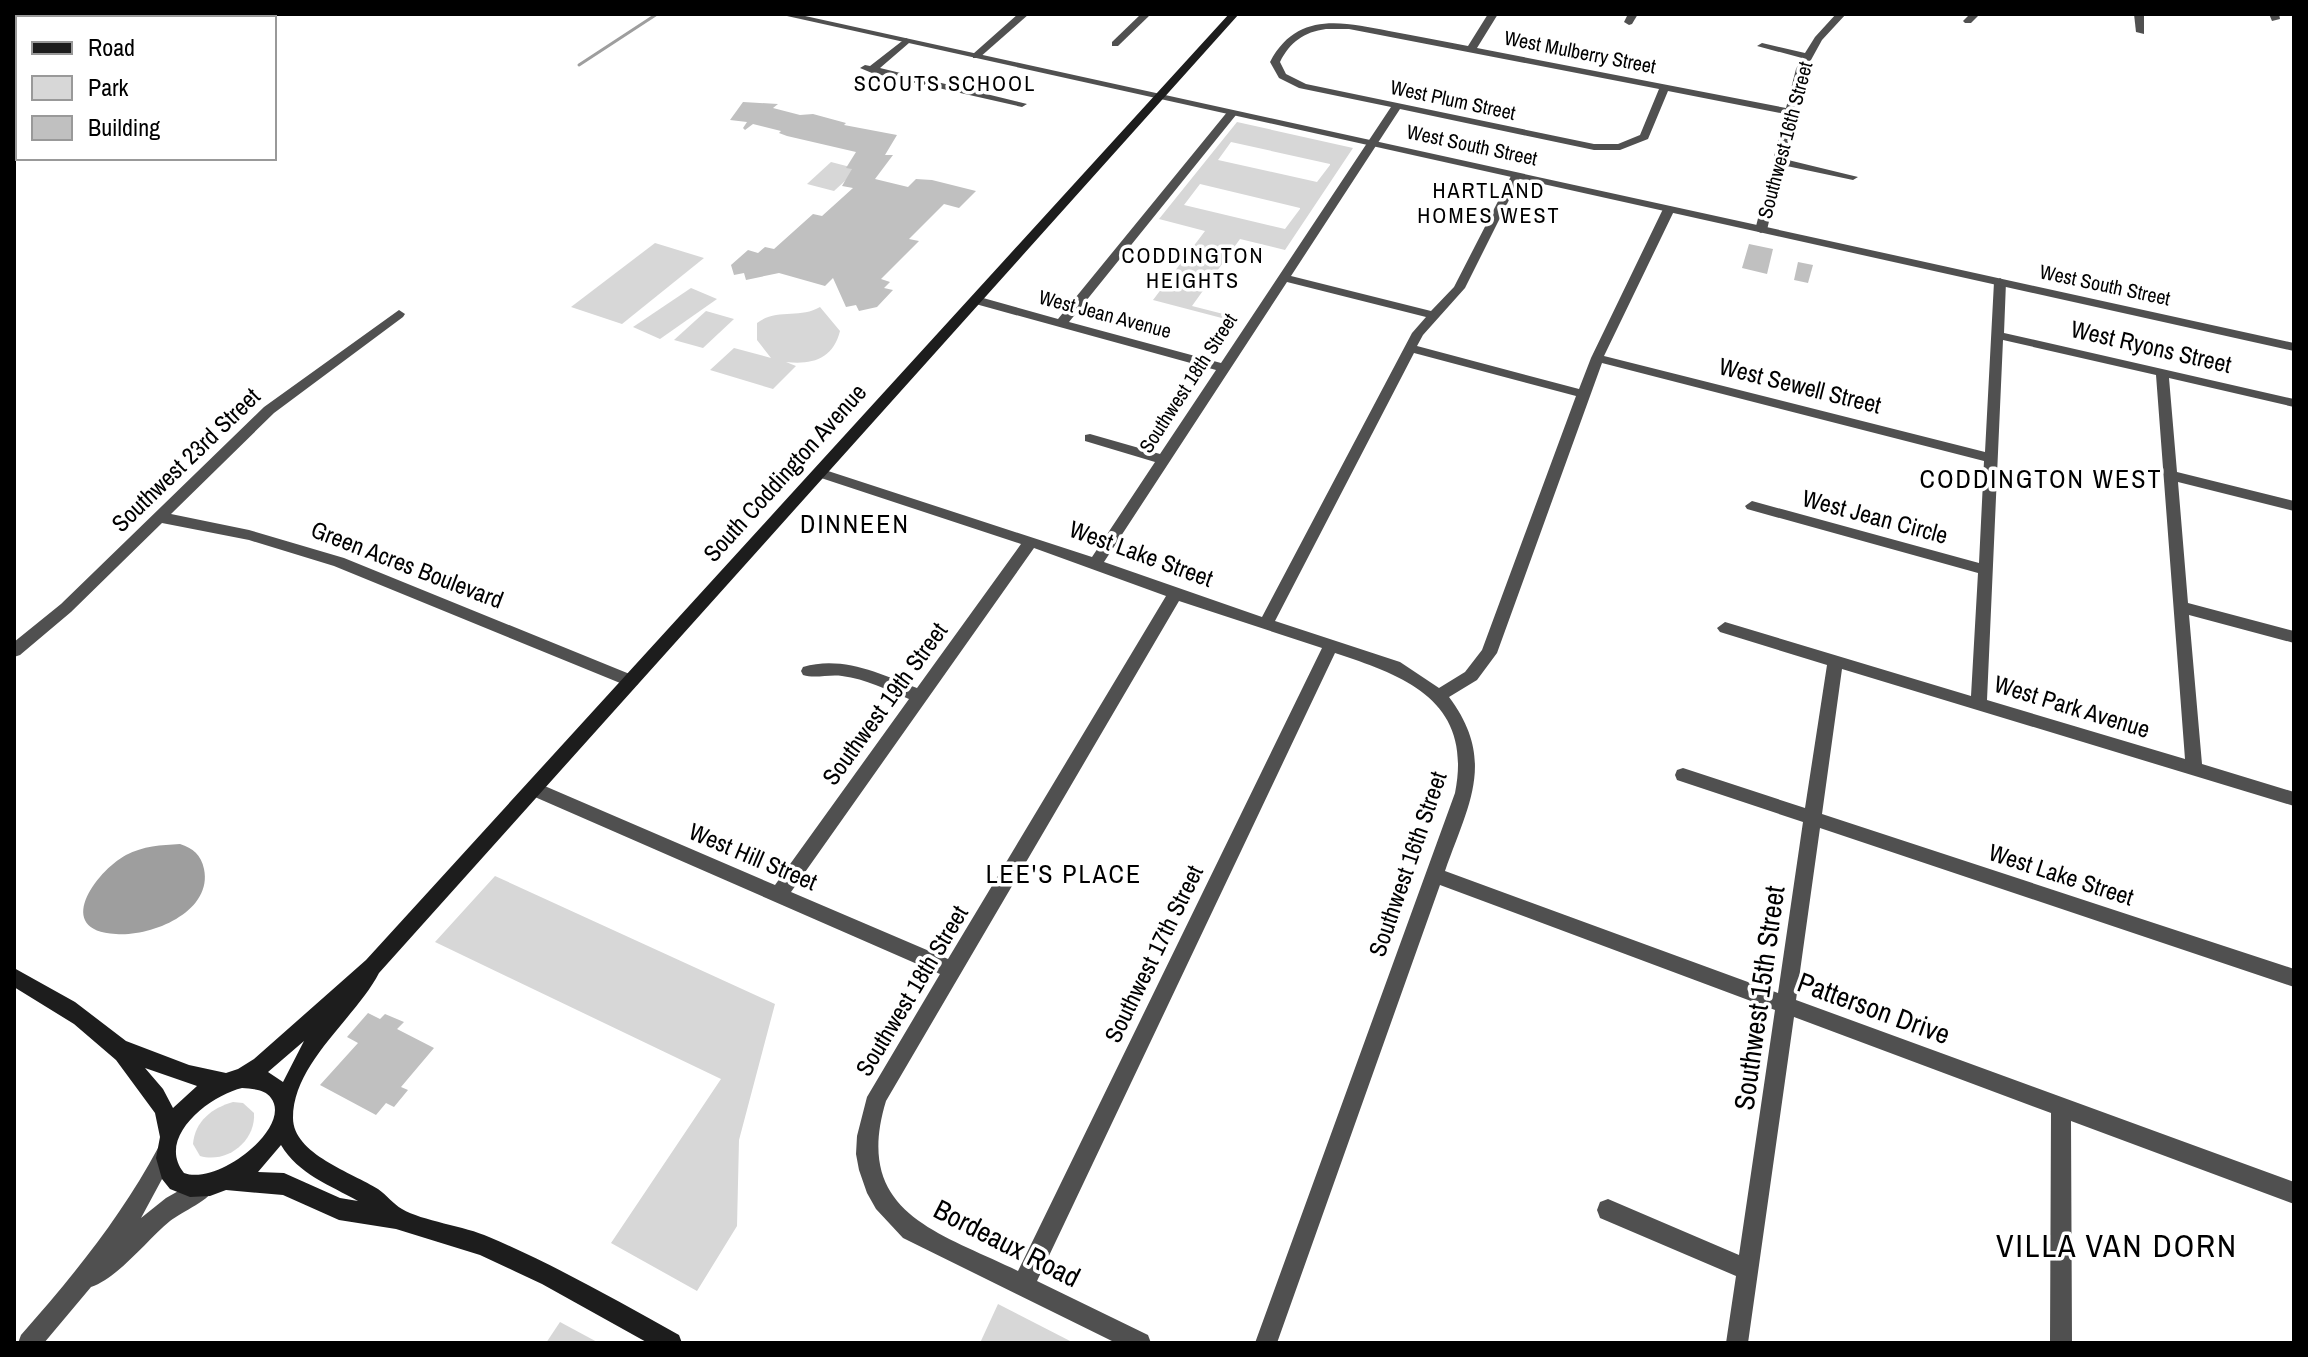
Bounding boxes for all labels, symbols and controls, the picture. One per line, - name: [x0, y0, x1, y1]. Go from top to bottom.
- legend: [16, 16, 276, 160]
- street label: West Mulberry Street: [1502, 24, 1659, 80]
- text: Road: [88, 31, 135, 63]
- street label: Southwest 16th Street: [1751, 58, 1819, 221]
- district label: SCOUTS SCHOOL: [854, 68, 1036, 98]
- text: Park: [88, 71, 129, 103]
- street label: West Plum Street: [1388, 73, 1519, 126]
- text: Building: [88, 111, 160, 143]
- street label: West South Street: [1404, 117, 1540, 172]
- district label: HARTLAND HOMES WEST: [1417, 175, 1561, 230]
- district label: CODDINGTON HEIGHTS: [1122, 240, 1264, 295]
- street label: West South Street: [2037, 257, 2173, 312]
- street label: West Jean Avenue: [1036, 283, 1174, 344]
- street label: Southwest 18th Street: [1132, 307, 1243, 458]
- street label: West Ryons Street: [2068, 312, 2235, 380]
- street label: West Sewell Street: [1716, 349, 1885, 421]
- street label: South Coddington Avenue: [696, 376, 873, 568]
- street label: Southwest 23rd Street: [104, 380, 267, 538]
- district label: CODDINGTON WEST: [1920, 461, 2162, 496]
- street label: West Jean Circle: [1799, 481, 1952, 551]
- district label: DINNEEN: [800, 506, 910, 541]
- street label: West Lake Street: [1065, 512, 1218, 594]
- street label: Green Acres Boulevard: [307, 513, 508, 615]
- street label: Southwest 19th Street: [814, 615, 954, 791]
- street label: West Park Avenue: [1991, 667, 2154, 745]
- street label: Southwest 16th Street: [1360, 766, 1454, 960]
- street label: West Hill Street: [684, 815, 823, 898]
- street label: West Lake Street: [1985, 836, 2138, 913]
- district label: LEE'S PLACE: [986, 856, 1142, 891]
- street label: Southwest 17th Street: [1096, 859, 1210, 1048]
- street label: Southwest 15th Street: [1724, 883, 1794, 1113]
- street label: Southwest 18th Street: [848, 899, 975, 1082]
- street label: Patterson Drive: [1793, 963, 1955, 1053]
- street label: Bordeaux Road: [927, 1190, 1087, 1296]
- district label: VILLA VAN DORN: [1996, 1224, 2238, 1267]

